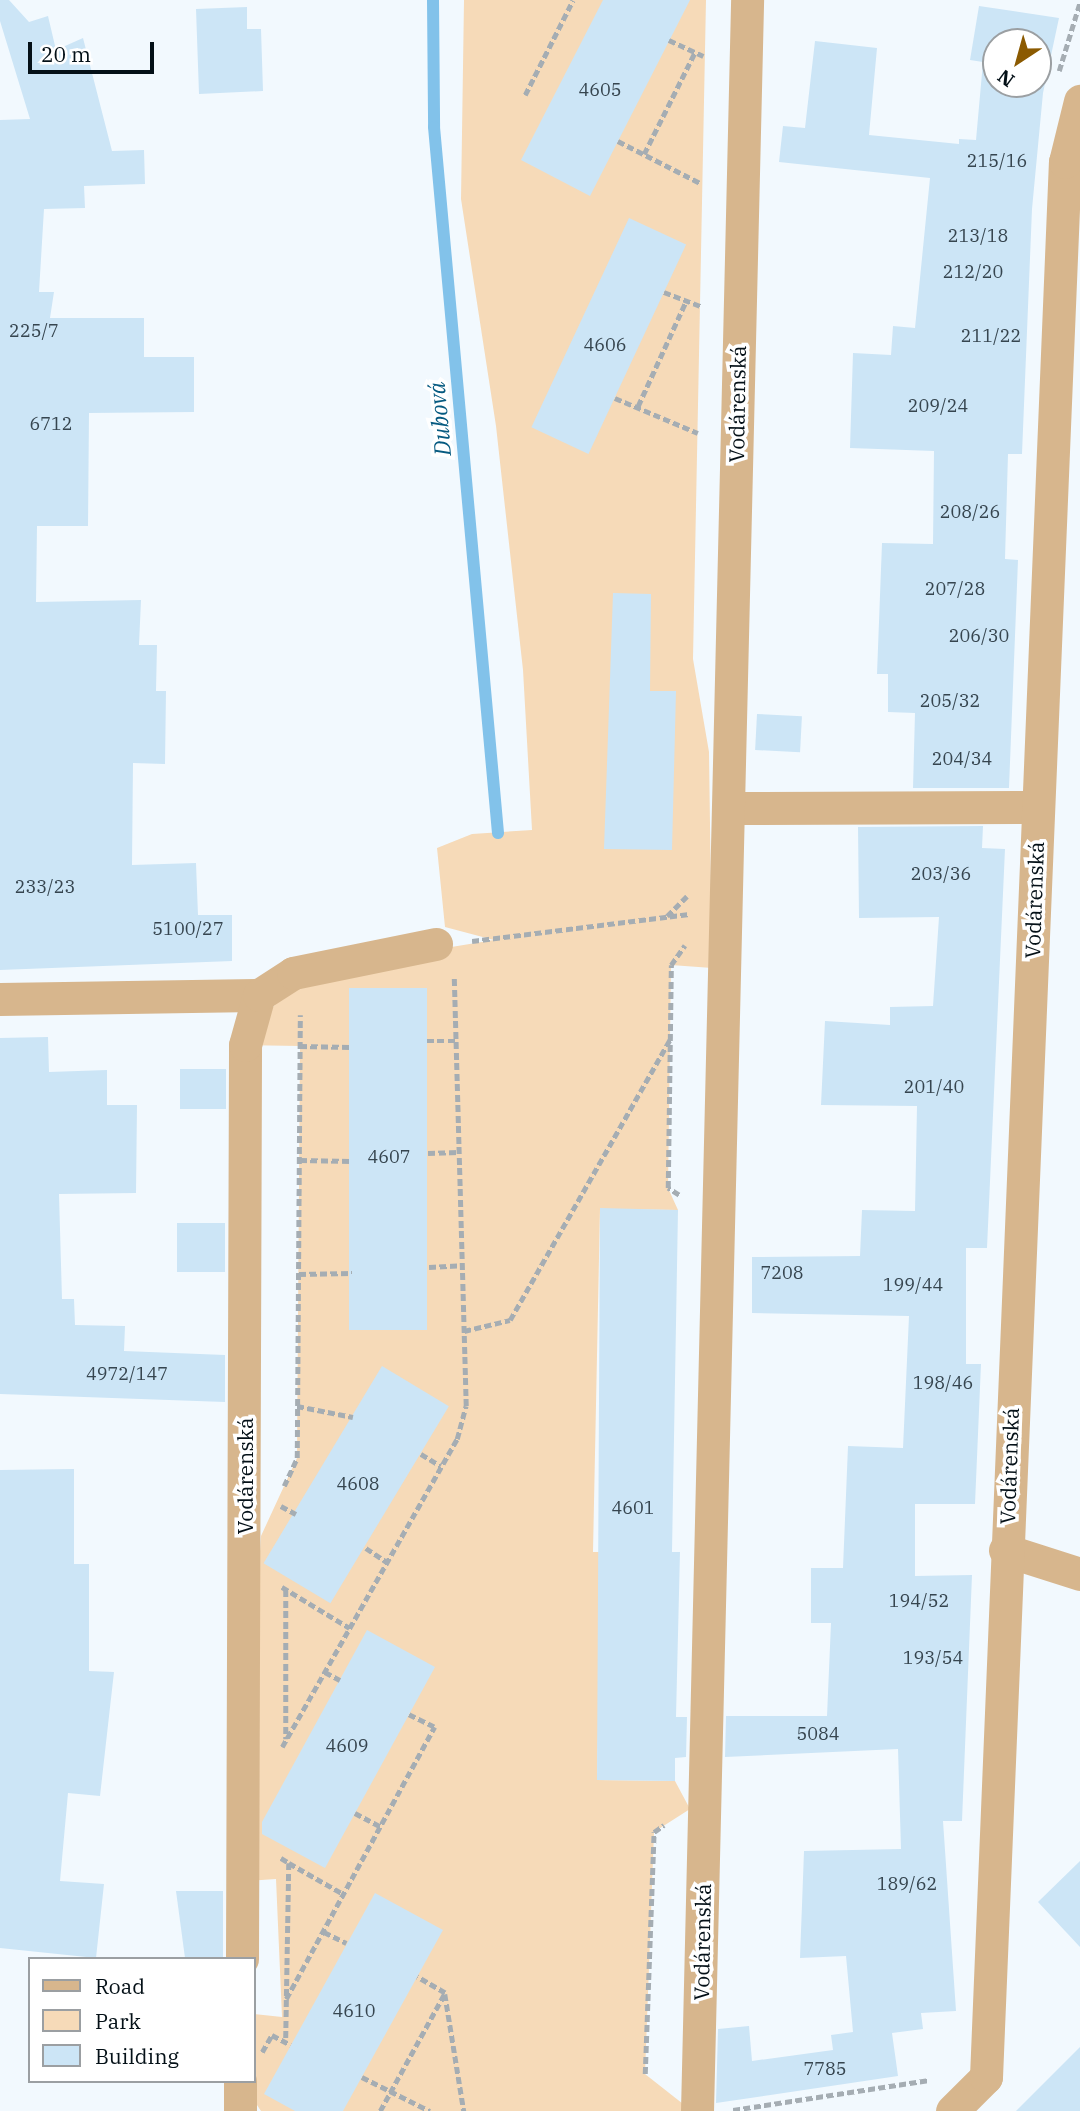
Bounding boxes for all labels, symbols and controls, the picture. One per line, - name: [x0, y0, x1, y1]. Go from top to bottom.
- scale bar: [32, 28, 158, 72]
- north arrow: [982, 28, 1052, 98]
- text: 20 m: [41, 40, 91, 68]
- text: N: [993, 64, 1019, 92]
- house number: 4605: [578, 79, 622, 101]
- house number: 215/16: [967, 150, 1027, 172]
- house number: 213/18: [948, 225, 1008, 247]
- house number: 212/20: [943, 261, 1003, 283]
- house number: 225/7: [9, 320, 59, 342]
- house number: 211/22: [961, 325, 1021, 347]
- house number: 4606: [583, 334, 627, 356]
- street label: Vodárenská: [723, 345, 751, 463]
- water label: Dubová: [422, 381, 456, 457]
- house number: 209/24: [908, 395, 968, 417]
- house number: 6712: [29, 413, 73, 435]
- house number: 208/26: [940, 501, 1000, 523]
- house number: 207/28: [925, 578, 985, 600]
- house number: 206/30: [949, 625, 1009, 647]
- house number: 205/32: [920, 690, 980, 712]
- house number: 204/34: [932, 748, 992, 770]
- street label: Vodárenská: [1019, 841, 1049, 959]
- house number: 203/36: [911, 863, 971, 885]
- house number: 233/23: [15, 876, 75, 898]
- house number: 5100/27: [152, 918, 224, 940]
- house number: 201/40: [904, 1076, 964, 1098]
- house number: 4607: [367, 1146, 411, 1168]
- house number: 7208: [760, 1262, 804, 1284]
- house number: 199/44: [883, 1274, 943, 1296]
- house number: 4972/147: [86, 1363, 168, 1385]
- house number: 198/46: [913, 1372, 973, 1394]
- street label: Vodárenská: [994, 1407, 1024, 1525]
- street label: Vodárenská: [232, 1417, 258, 1535]
- house number: 4608: [336, 1473, 380, 1495]
- house number: 4601: [611, 1497, 655, 1519]
- house number: 194/52: [889, 1590, 949, 1612]
- house number: 193/54: [903, 1647, 963, 1669]
- house number: 5084: [796, 1723, 840, 1745]
- house number: 4609: [325, 1735, 369, 1757]
- house number: 189/62: [877, 1873, 937, 1895]
- street label: Vodárenská: [688, 1883, 716, 2001]
- legend: [28, 1957, 256, 2083]
- text: Road: [95, 1972, 145, 2000]
- house number: 4610: [332, 2000, 376, 2022]
- text: Park: [95, 2007, 141, 2035]
- text: Building: [95, 2042, 179, 2070]
- house number: 7785: [803, 2058, 847, 2080]

